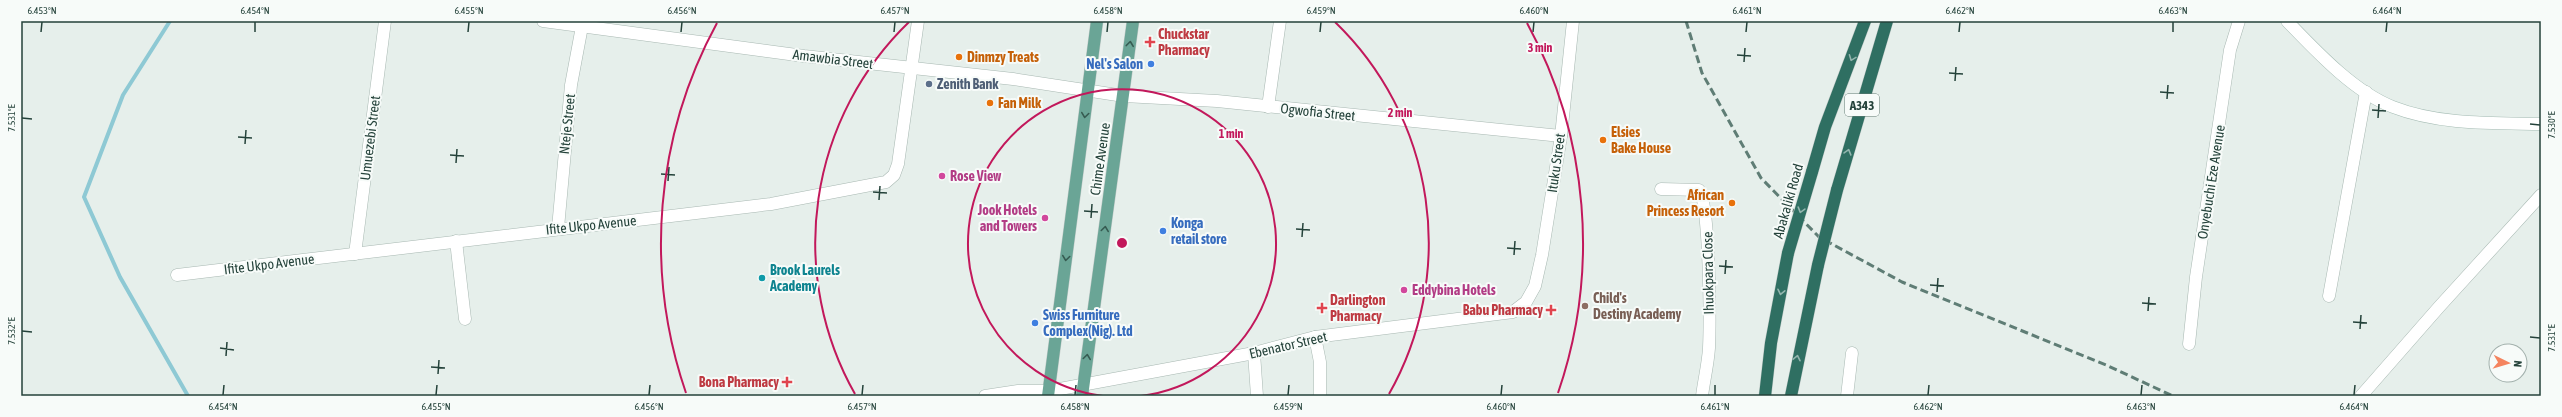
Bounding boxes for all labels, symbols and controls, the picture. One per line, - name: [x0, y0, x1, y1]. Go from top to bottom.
- text: 6.453°N: [27, 5, 57, 16]
- text: 6.454°N: [240, 5, 270, 16]
- text: 6.455°N: [454, 5, 484, 16]
- text: 6.456°N: [667, 5, 697, 16]
- text: 6.457°N: [880, 5, 910, 16]
- text: 6.458°N: [1093, 5, 1123, 16]
- text: 6.459°N: [1306, 5, 1336, 16]
- text: 6.460°N: [1519, 5, 1549, 16]
- text: 6.461°N: [1732, 5, 1762, 16]
- text: 6.462°N: [1945, 5, 1975, 16]
- text: 6.463°N: [2158, 5, 2188, 16]
- text: 6.464°N: [2372, 5, 2402, 16]
- place label: Chuckstar Pharmacy: [1158, 26, 1210, 58]
- marker: Chuckstar Pharmacy: [1145, 37, 1155, 47]
- one-way arrow: [1125, 41, 1134, 47]
- text: 3 min: [1528, 41, 1552, 55]
- street label: Amawbia Street: [792, 46, 874, 72]
- place label: Dinmzy Treats: [967, 49, 1039, 65]
- marker: Dinmzy Treats: [954, 52, 964, 62]
- one-way arrow: [1848, 54, 1856, 61]
- place label: Nel's Salon: [1086, 56, 1143, 72]
- marker: Nel's Salon: [1146, 59, 1156, 69]
- place label: Zenith Bank: [937, 76, 999, 92]
- marker: Zenith Bank: [924, 79, 934, 89]
- street label: Nteje Street: [556, 93, 578, 155]
- road number: A343: [1845, 94, 1879, 116]
- street label: Umuezebi Street: [357, 95, 383, 181]
- place label: Fan Milk: [998, 95, 1042, 111]
- marker: Fan Milk: [985, 98, 995, 108]
- street label: Ogwofia Street: [1280, 100, 1356, 124]
- text: 7.531°E: [6, 103, 17, 132]
- text: 2 min: [1388, 106, 1412, 120]
- text: 7.530°E: [2546, 110, 2557, 139]
- one-way arrow: [1081, 112, 1090, 118]
- street label: Chime Avenue: [1087, 122, 1113, 196]
- place label: Elsies Bake House: [1611, 124, 1671, 156]
- street label: Onyebuchi Eze Avenue: [2194, 124, 2228, 240]
- text: 1 min: [1219, 127, 1243, 141]
- street label: Ituku Street: [1544, 132, 1568, 194]
- marker: Elsies Bake House: [1598, 135, 1608, 145]
- one-way arrow: [1843, 149, 1852, 156]
- street label: Abakaliki Road: [1770, 162, 1806, 240]
- place label: Rose View: [950, 168, 1002, 184]
- marker: Rose View: [937, 171, 947, 181]
- place label: African Princess Resort: [1647, 187, 1724, 219]
- marker: African Princess Resort: [1727, 198, 1737, 208]
- place label: Jook Hotels and Towers: [977, 202, 1037, 234]
- one-way arrow: [1797, 206, 1806, 213]
- street label: Ifite Ukpo Avenue: [545, 212, 637, 238]
- marker: Jook Hotels and Towers: [1040, 213, 1050, 223]
- place label: Konga retail store: [1171, 215, 1227, 247]
- one-way arrow: [1100, 225, 1109, 232]
- marker: Konga retail store: [1158, 226, 1168, 236]
- street label: Ihuokpara Close: [1699, 231, 1717, 315]
- centre of rings: [1115, 236, 1129, 250]
- street label: Ifite Ukpo Avenue: [223, 251, 315, 277]
- one-way arrow: [1062, 255, 1071, 261]
- place label: Brook Laurels Academy: [769, 262, 840, 294]
- marker: Brook Laurels Academy: [757, 273, 767, 283]
- place label: Eddybina Hotels: [1412, 282, 1496, 298]
- marker: Eddybina Hotels: [1399, 285, 1409, 295]
- one-way arrow: [1777, 288, 1785, 295]
- place label: Child's Destiny Academy: [1593, 290, 1681, 322]
- place label: Darlington Pharmacy: [1330, 292, 1386, 324]
- marker: Child's Destiny Academy: [1580, 301, 1590, 311]
- place label: Babu Pharmacy: [1463, 302, 1543, 318]
- marker: Darlington Pharmacy: [1317, 303, 1327, 313]
- marker: Babu Pharmacy: [1546, 305, 1556, 315]
- place label: Swiss Furniture Complex(Nig). Ltd: [1043, 307, 1133, 339]
- text: 7.532°E: [6, 316, 17, 345]
- marker: Swiss Furniture Complex(Nig). Ltd: [1030, 318, 1040, 328]
- text: 7.531°E: [2546, 323, 2557, 352]
- street label: Ebenator Street: [1247, 328, 1329, 362]
- north arrow: [2488, 343, 2528, 383]
- one-way arrow: [1082, 354, 1091, 360]
- one-way arrow: [1793, 354, 1801, 361]
- text: N: [2512, 360, 2524, 368]
- place label: Bona Pharmacy: [699, 374, 779, 390]
- marker: Bona Pharmacy: [782, 377, 792, 387]
- text: 6.454°N: [208, 401, 238, 412]
- text: 6.455°N: [421, 401, 451, 412]
- text: 6.456°N: [634, 401, 664, 412]
- text: 6.457°N: [847, 401, 877, 412]
- text: 6.458°N: [1060, 401, 1090, 412]
- text: 6.459°N: [1273, 401, 1303, 412]
- text: 6.460°N: [1486, 401, 1516, 412]
- text: 6.461°N: [1700, 401, 1730, 412]
- text: 6.462°N: [1913, 401, 1943, 412]
- text: 6.463°N: [2126, 401, 2156, 412]
- text: 6.464°N: [2339, 401, 2369, 412]

